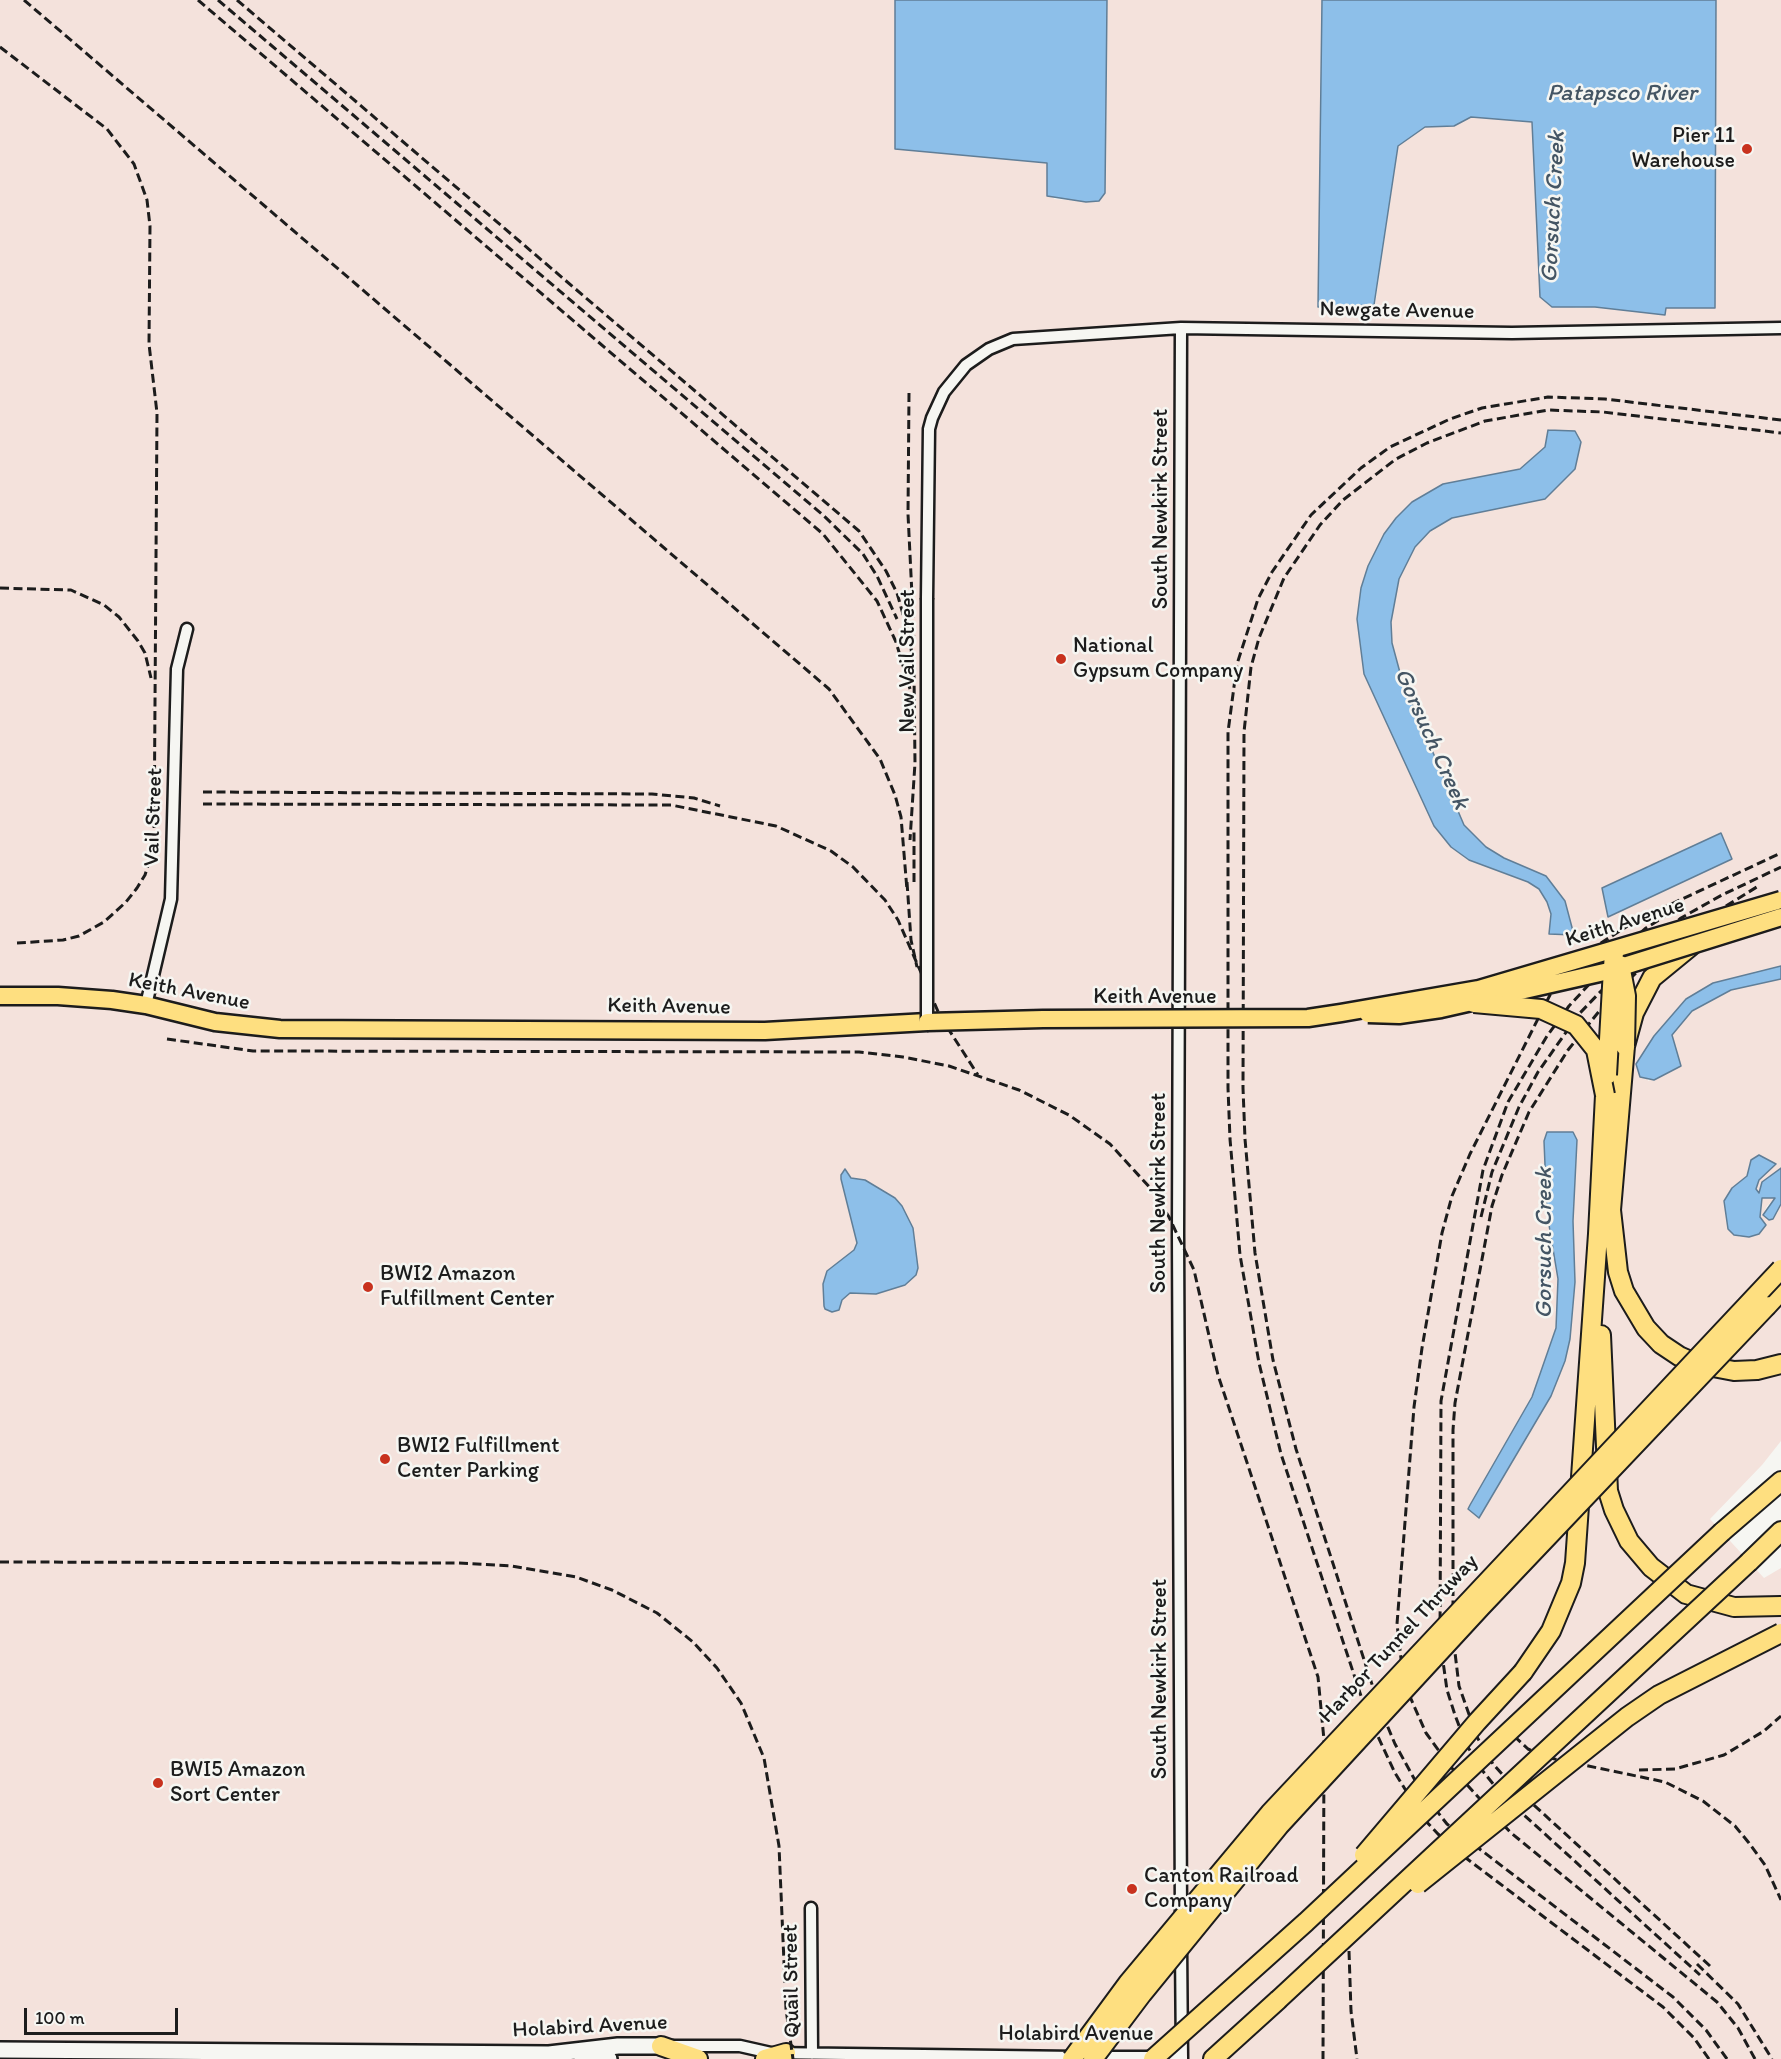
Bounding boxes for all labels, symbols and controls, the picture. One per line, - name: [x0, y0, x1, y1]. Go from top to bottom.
- water label: Patapsco River: [1547, 80, 1697, 108]
- place label: Pier 11 Warehouse: [1631, 123, 1735, 174]
- water label: Gorsuch Creek: [1536, 131, 1572, 283]
- marker: Pier 11 Warehouse: [1740, 142, 1754, 156]
- street label: Newgate Avenue: [1319, 296, 1475, 326]
- street label: South Newkirk Street: [1148, 409, 1174, 609]
- street label: New Vail Street: [895, 589, 921, 733]
- place label: National Gypsum Company: [1073, 633, 1243, 684]
- marker: National Gypsum Company: [1054, 652, 1068, 666]
- water label: Gorsuch Creek: [1387, 664, 1475, 814]
- street label: Vail Street: [139, 767, 169, 867]
- street label: Keith Avenue: [1562, 892, 1688, 954]
- street label: Keith Avenue: [126, 967, 252, 1017]
- street label: Keith Avenue: [1093, 984, 1217, 1010]
- street label: Keith Avenue: [607, 993, 731, 1021]
- street label: South Newkirk Street: [1146, 1093, 1172, 1293]
- water label: Gorsuch Creek: [1531, 1167, 1559, 1319]
- place label: BWI2 Amazon Fulfillment Center: [380, 1261, 554, 1312]
- marker: BWI2 Amazon Fulfillment Center: [361, 1280, 375, 1294]
- place label: BWI2 Fulfillment Center Parking: [397, 1433, 560, 1484]
- marker: BWI2 Fulfillment Center Parking: [378, 1452, 392, 1466]
- street label: Harbor Tunnel Thruway: [1314, 1549, 1484, 1729]
- street label: South Newkirk Street: [1147, 1579, 1173, 1779]
- place label: BWI5 Amazon Sort Center: [170, 1757, 305, 1808]
- marker: BWI5 Amazon Sort Center: [151, 1776, 165, 1790]
- place label: Canton Railroad Company: [1144, 1863, 1298, 1915]
- marker: Canton Railroad Company: [1125, 1882, 1139, 1896]
- street label: Quail Street: [778, 1924, 806, 2038]
- scale bar: [27, 1996, 182, 2034]
- text: 100 m: [35, 2007, 85, 2029]
- street label: Holabird Avenue: [512, 2010, 668, 2044]
- street label: Holabird Avenue: [998, 2021, 1154, 2047]

